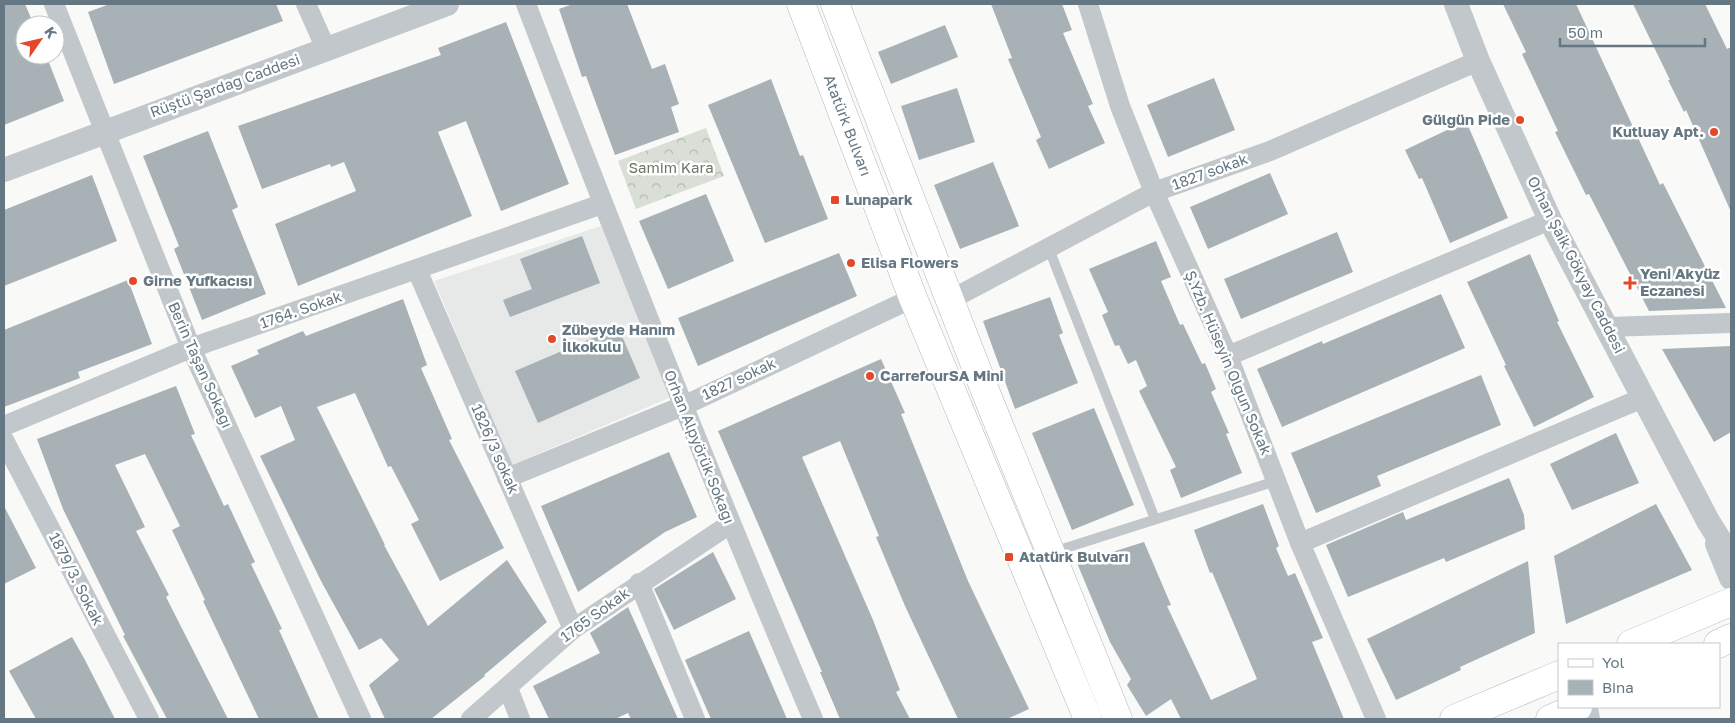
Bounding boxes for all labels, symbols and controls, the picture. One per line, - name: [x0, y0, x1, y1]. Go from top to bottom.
- north arrow: [15, 15, 65, 65]
- scale bar: [1560, 15, 1705, 47]
- text: K: [41, 23, 61, 41]
- text: 50 m: [1568, 23, 1603, 41]
- street label: Rüştü Şardağ Caddesi: [147, 50, 302, 121]
- street label: Atatürk Bulvarı: [821, 72, 876, 178]
- place label: Gülgün Pide: [1422, 110, 1510, 128]
- marker: Gülgün Pide: [1514, 114, 1526, 126]
- place label: Kutluay Apt.: [1612, 122, 1704, 140]
- marker: Kutluay Apt.: [1708, 126, 1720, 138]
- street label: 1827 sokak: [1169, 149, 1250, 193]
- park label: Samim Kara: [628, 158, 714, 176]
- street label: Orhan Şaik Gökyay Caddesi: [1524, 173, 1629, 356]
- place label: Lunapark: [845, 190, 913, 208]
- marker: Lunapark: [829, 194, 841, 206]
- place label: Elisa Flowers: [861, 253, 959, 271]
- marker: Elisa Flowers: [845, 257, 857, 269]
- place label: Yeni Akyüz Eczanesi: [1640, 264, 1720, 299]
- street label: Ş.Yzb. Hüseyin Olgun Sokak: [1182, 268, 1276, 458]
- place label: Girne Yufkacısı: [143, 271, 252, 289]
- marker: Girne Yufkacısı: [127, 275, 139, 287]
- marker: Yeni Akyüz Eczanesi: [1624, 277, 1636, 289]
- street label: 1764. Sokak: [257, 286, 345, 331]
- street label: Berin Taşan Sokağı: [165, 299, 237, 430]
- place label: Zübeyde Hanım İlkokulu: [562, 320, 675, 355]
- marker: Zübeyde Hanım İlkokulu: [546, 333, 558, 345]
- street label: 1827 sokak: [699, 353, 779, 403]
- place label: CarrefourSA Mini: [880, 366, 1004, 384]
- street label: Orhan Alpyörük Sokağı: [661, 367, 739, 526]
- marker: CarrefourSA Mini: [864, 370, 876, 382]
- street label: 1826/3 sokak: [468, 401, 524, 497]
- street label: 1879/3. Sokak: [46, 529, 108, 628]
- place label: Atatürk Bulvarı: [1019, 547, 1129, 565]
- marker: Atatürk Bulvarı: [1003, 551, 1015, 563]
- street label: 1765 Sokak: [557, 583, 633, 645]
- legend: [1558, 643, 1720, 708]
- text: Yol: [1602, 653, 1624, 671]
- text: Bina: [1602, 678, 1634, 696]

